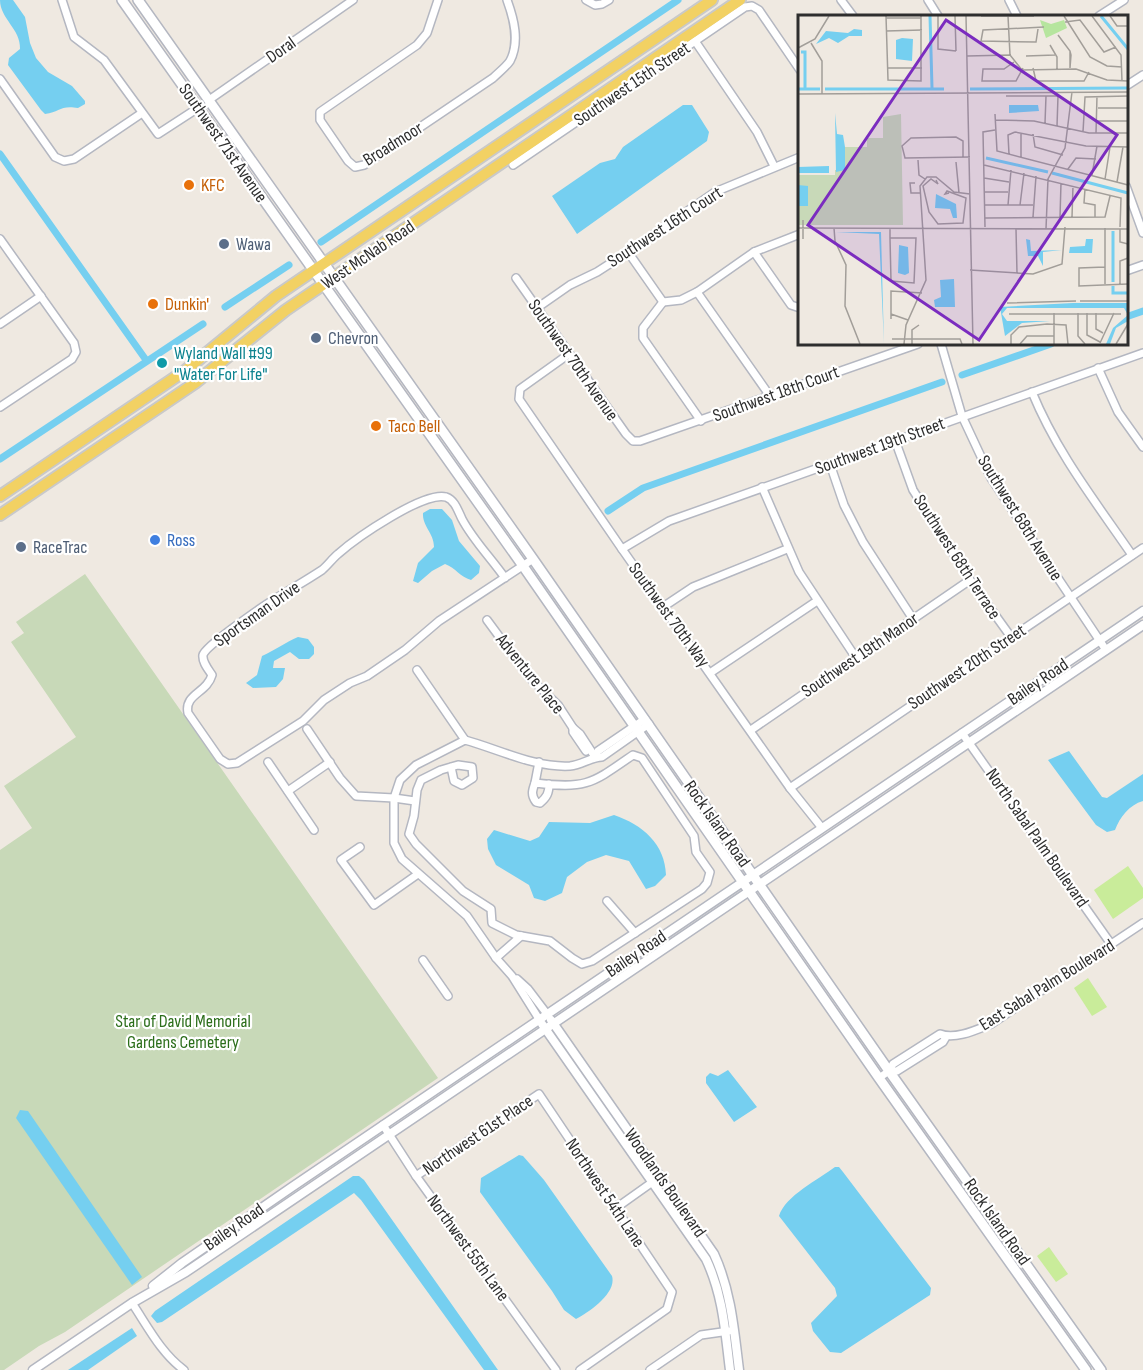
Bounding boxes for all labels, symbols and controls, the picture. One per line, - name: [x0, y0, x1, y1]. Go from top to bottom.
- inset map: [798, 15, 1128, 345]
- street label: Doral: [262, 32, 300, 68]
- street label: Southwest 15th Street: [570, 37, 694, 131]
- street label: Southwest 71st Avenue: [174, 79, 272, 207]
- street label: Broadmoor: [359, 117, 427, 171]
- place label: KFC: [201, 175, 225, 196]
- marker: KFC: [182, 178, 196, 192]
- street label: Southwest 16th Court: [604, 182, 727, 272]
- street label: West McNab Road: [317, 216, 419, 294]
- place label: Wawa: [236, 234, 271, 255]
- marker: Wawa: [217, 237, 231, 251]
- place label: Dunkin': [165, 294, 209, 315]
- street label: Southwest 70th Avenue: [523, 295, 623, 425]
- marker: Dunkin': [146, 297, 160, 311]
- place label: Chevron: [328, 328, 379, 349]
- marker: Chevron: [309, 331, 323, 345]
- place label: Wyland Wall #99 "Water For Life": [174, 343, 273, 385]
- marker: Wyland Wall #99 "Water For Life": [155, 356, 169, 370]
- street label: Southwest 18th Court: [710, 361, 842, 427]
- street label: Southwest 19th Street: [812, 413, 948, 479]
- place label: Taco Bell: [388, 416, 440, 437]
- marker: Taco Bell: [369, 419, 383, 433]
- street label: Southwest 68th Avenue: [973, 451, 1067, 585]
- street label: Southwest 68th Terrace: [909, 491, 1005, 623]
- place label: Ross: [167, 530, 195, 551]
- marker: Ross: [148, 533, 162, 547]
- place label: RaceTrac: [33, 537, 87, 558]
- marker: RaceTrac: [14, 540, 28, 554]
- street label: Southwest 70th Way: [624, 559, 714, 671]
- street label: Sportsman Drive: [210, 577, 304, 651]
- street label: Southwest 19th Manor: [798, 608, 922, 702]
- street label: Southwest 20th Street: [904, 620, 1030, 714]
- street label: Adventure Place: [491, 629, 569, 718]
- street label: Bailey Road: [1004, 654, 1072, 710]
- street label: North Sabal Palm Boulevard: [981, 764, 1093, 912]
- street label: Rock Island Road: [679, 777, 755, 871]
- street label: Bailey Road: [602, 926, 670, 982]
- street label: East Sabal Palm Boulevard: [975, 935, 1119, 1035]
- park label: Star of David Memorial Gardens Cemetery: [115, 1011, 251, 1053]
- street label: Northwest 61st Place: [419, 1090, 537, 1180]
- street label: Woodlands Boulevard: [620, 1124, 710, 1242]
- street label: Northwest 54th Lane: [561, 1135, 649, 1251]
- street label: Rock Island Road: [959, 1175, 1035, 1269]
- street label: Northwest 55th Lane: [422, 1191, 514, 1305]
- street label: Bailey Road: [200, 1199, 268, 1255]

